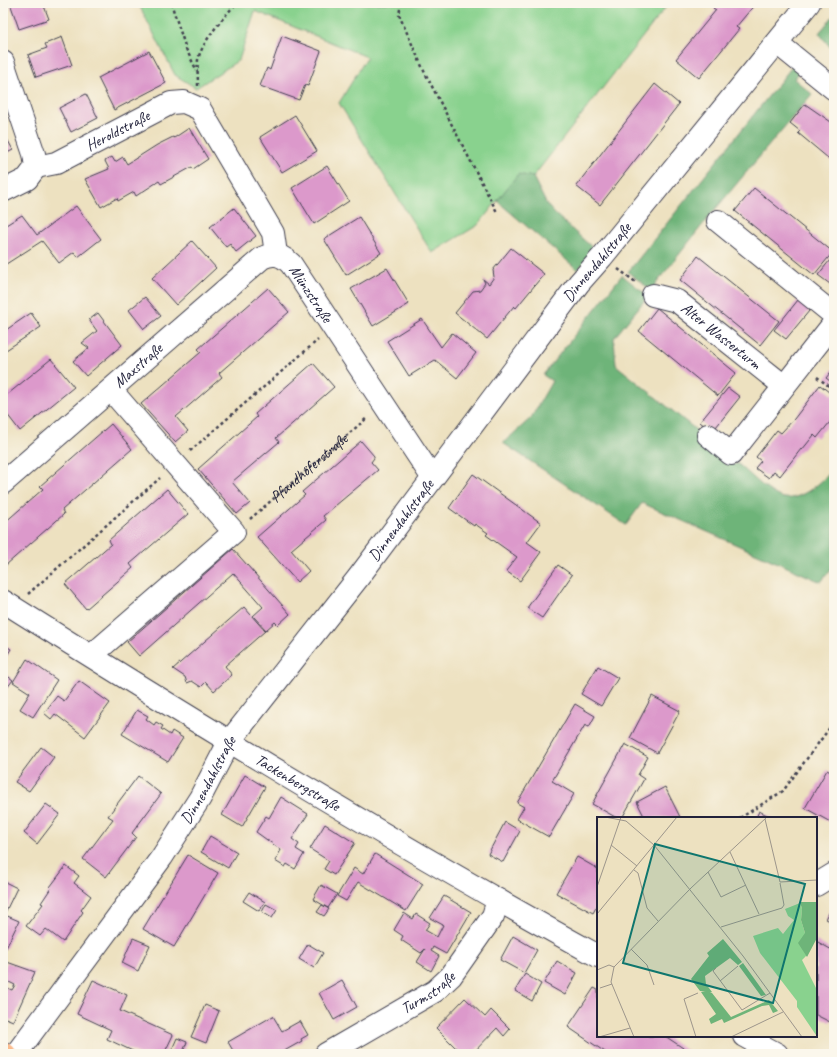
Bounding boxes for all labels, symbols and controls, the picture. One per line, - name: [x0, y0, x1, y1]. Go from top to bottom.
- street label: Heroldstraße: [82, 105, 155, 156]
- street label: Dinnendahlstraße: [558, 217, 637, 306]
- street label: Münzstraße: [284, 261, 338, 328]
- street label: Alter Wasserturm: [677, 298, 766, 375]
- street label: Maxstraße: [109, 338, 168, 392]
- street label: Pfandhöferstraße: [266, 428, 353, 507]
- street label: Dinnendahlstraße: [364, 474, 439, 565]
- street label: Dinnendahlstraße: [176, 730, 241, 828]
- street label: Tackenbergstraße: [251, 749, 345, 817]
- inset map: [597, 817, 817, 1037]
- street label: Turmstraße: [397, 966, 461, 1019]

